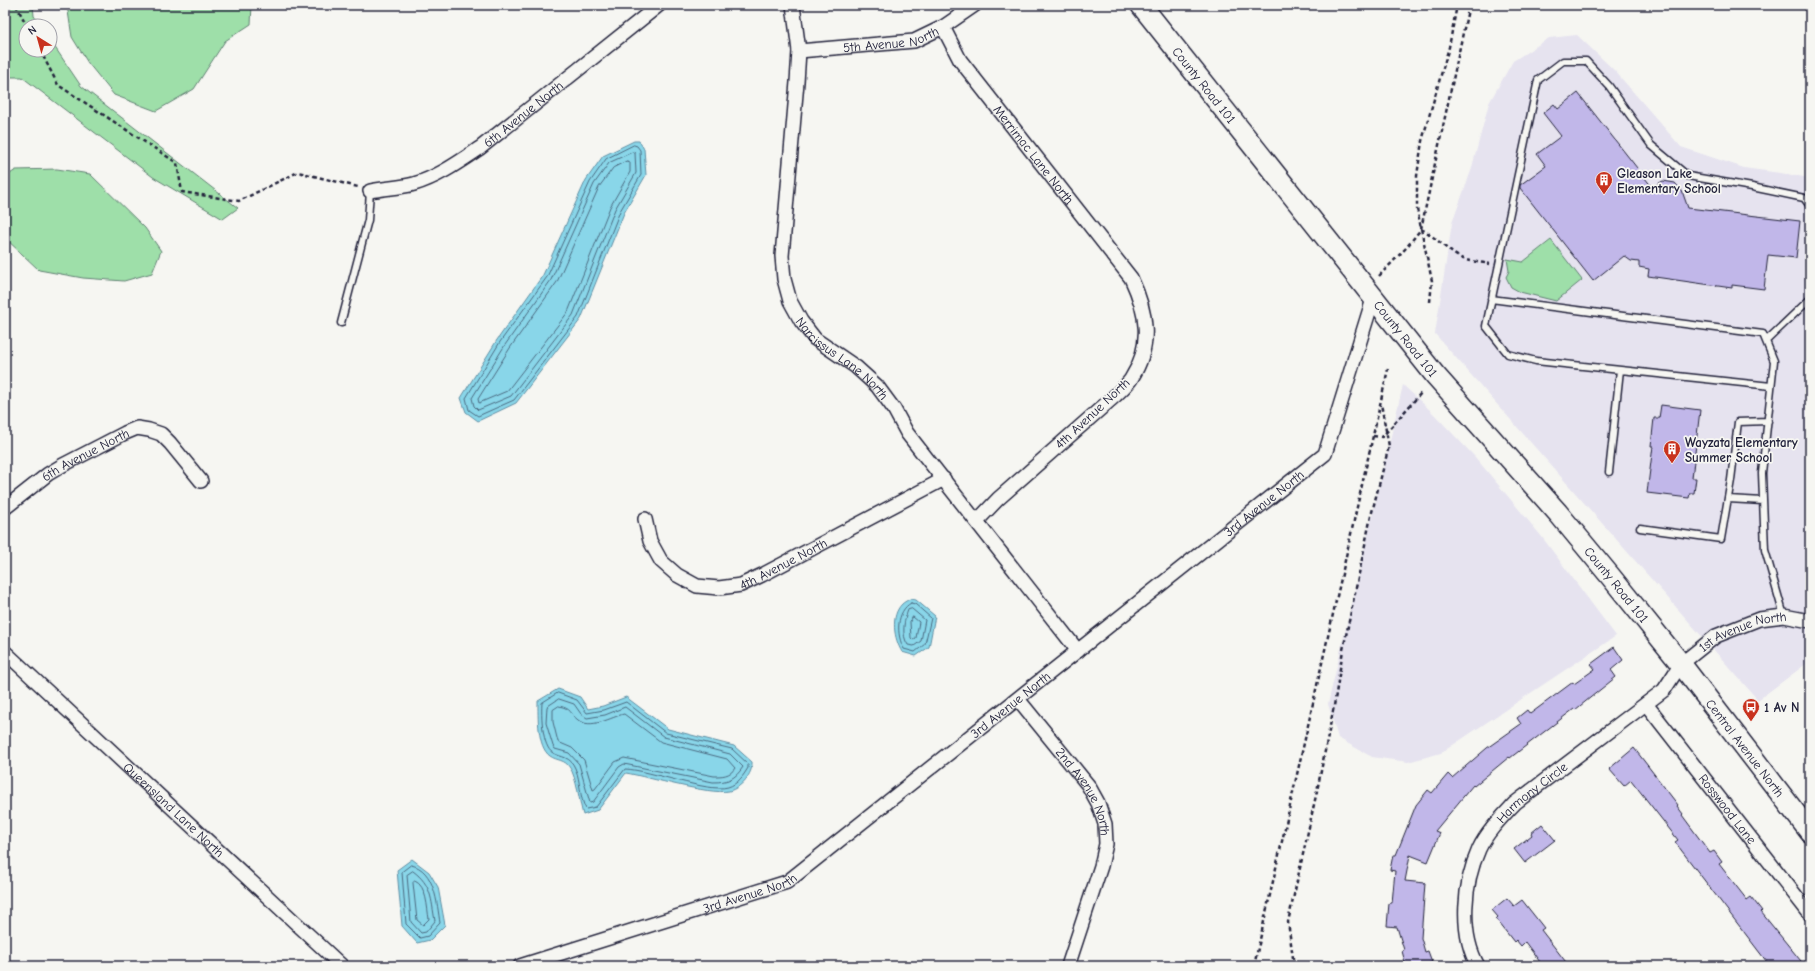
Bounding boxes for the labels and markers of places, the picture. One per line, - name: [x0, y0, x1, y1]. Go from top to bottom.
- place label: Gleason Lake Elementary School: [1617, 166, 1721, 196]
- building icon: Gleason Lake Elementary School: [1594, 170, 1614, 195]
- place label: Wayzata Elementary Summer School: [1685, 435, 1798, 465]
- building icon: Wayzata Elementary Summer School: [1662, 439, 1682, 464]
- bus stop icon: 1 Av N: [1741, 697, 1761, 722]
- place label: 1 Av N: [1764, 700, 1800, 715]

